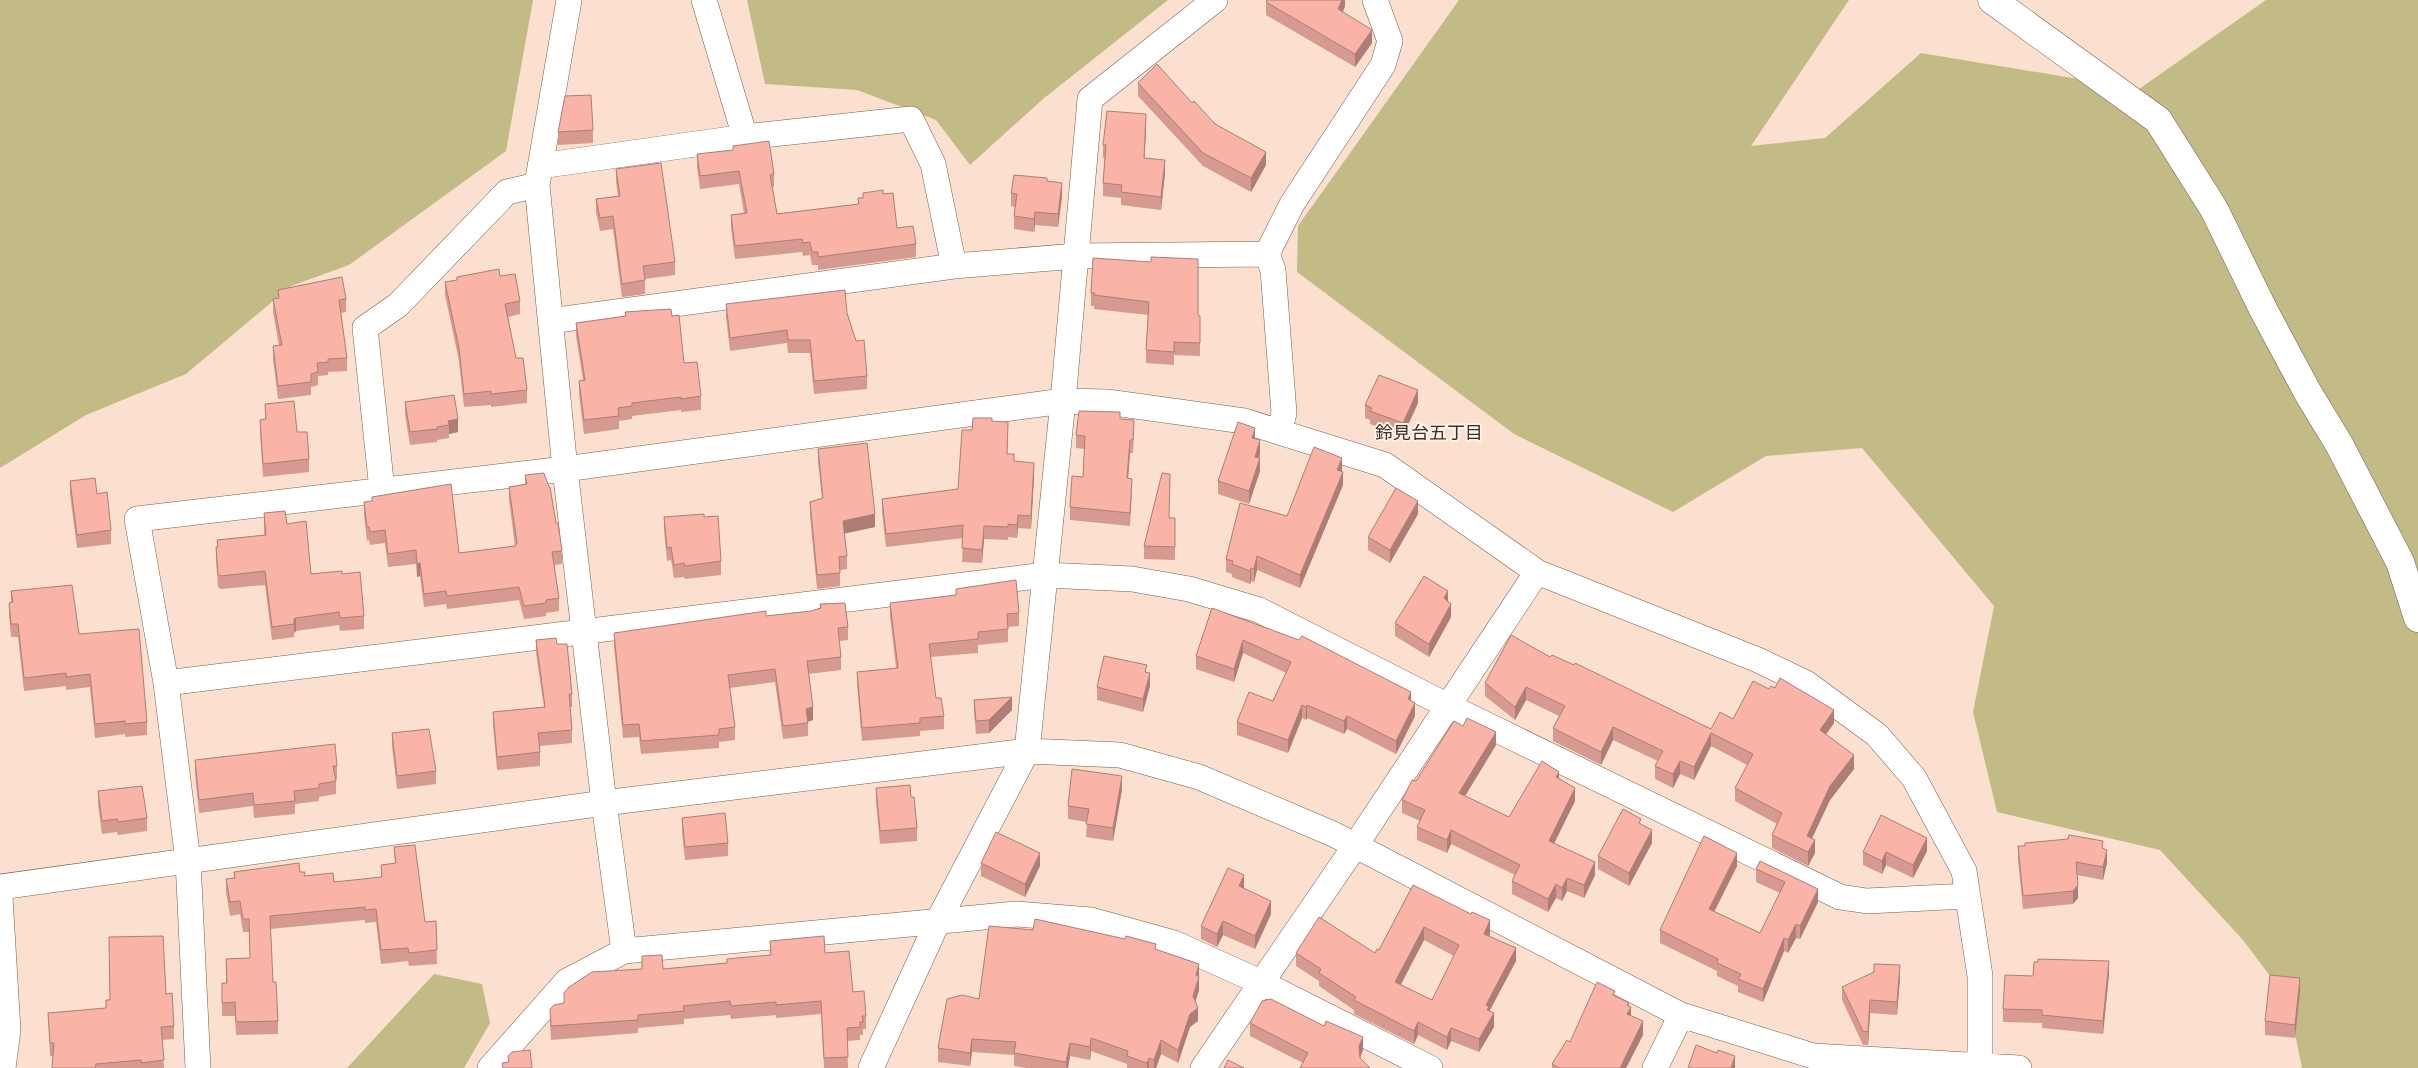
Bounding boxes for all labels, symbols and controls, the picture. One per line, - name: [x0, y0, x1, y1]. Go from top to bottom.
- district label: 鈴見台五丁目: [1375, 422, 1483, 444]

